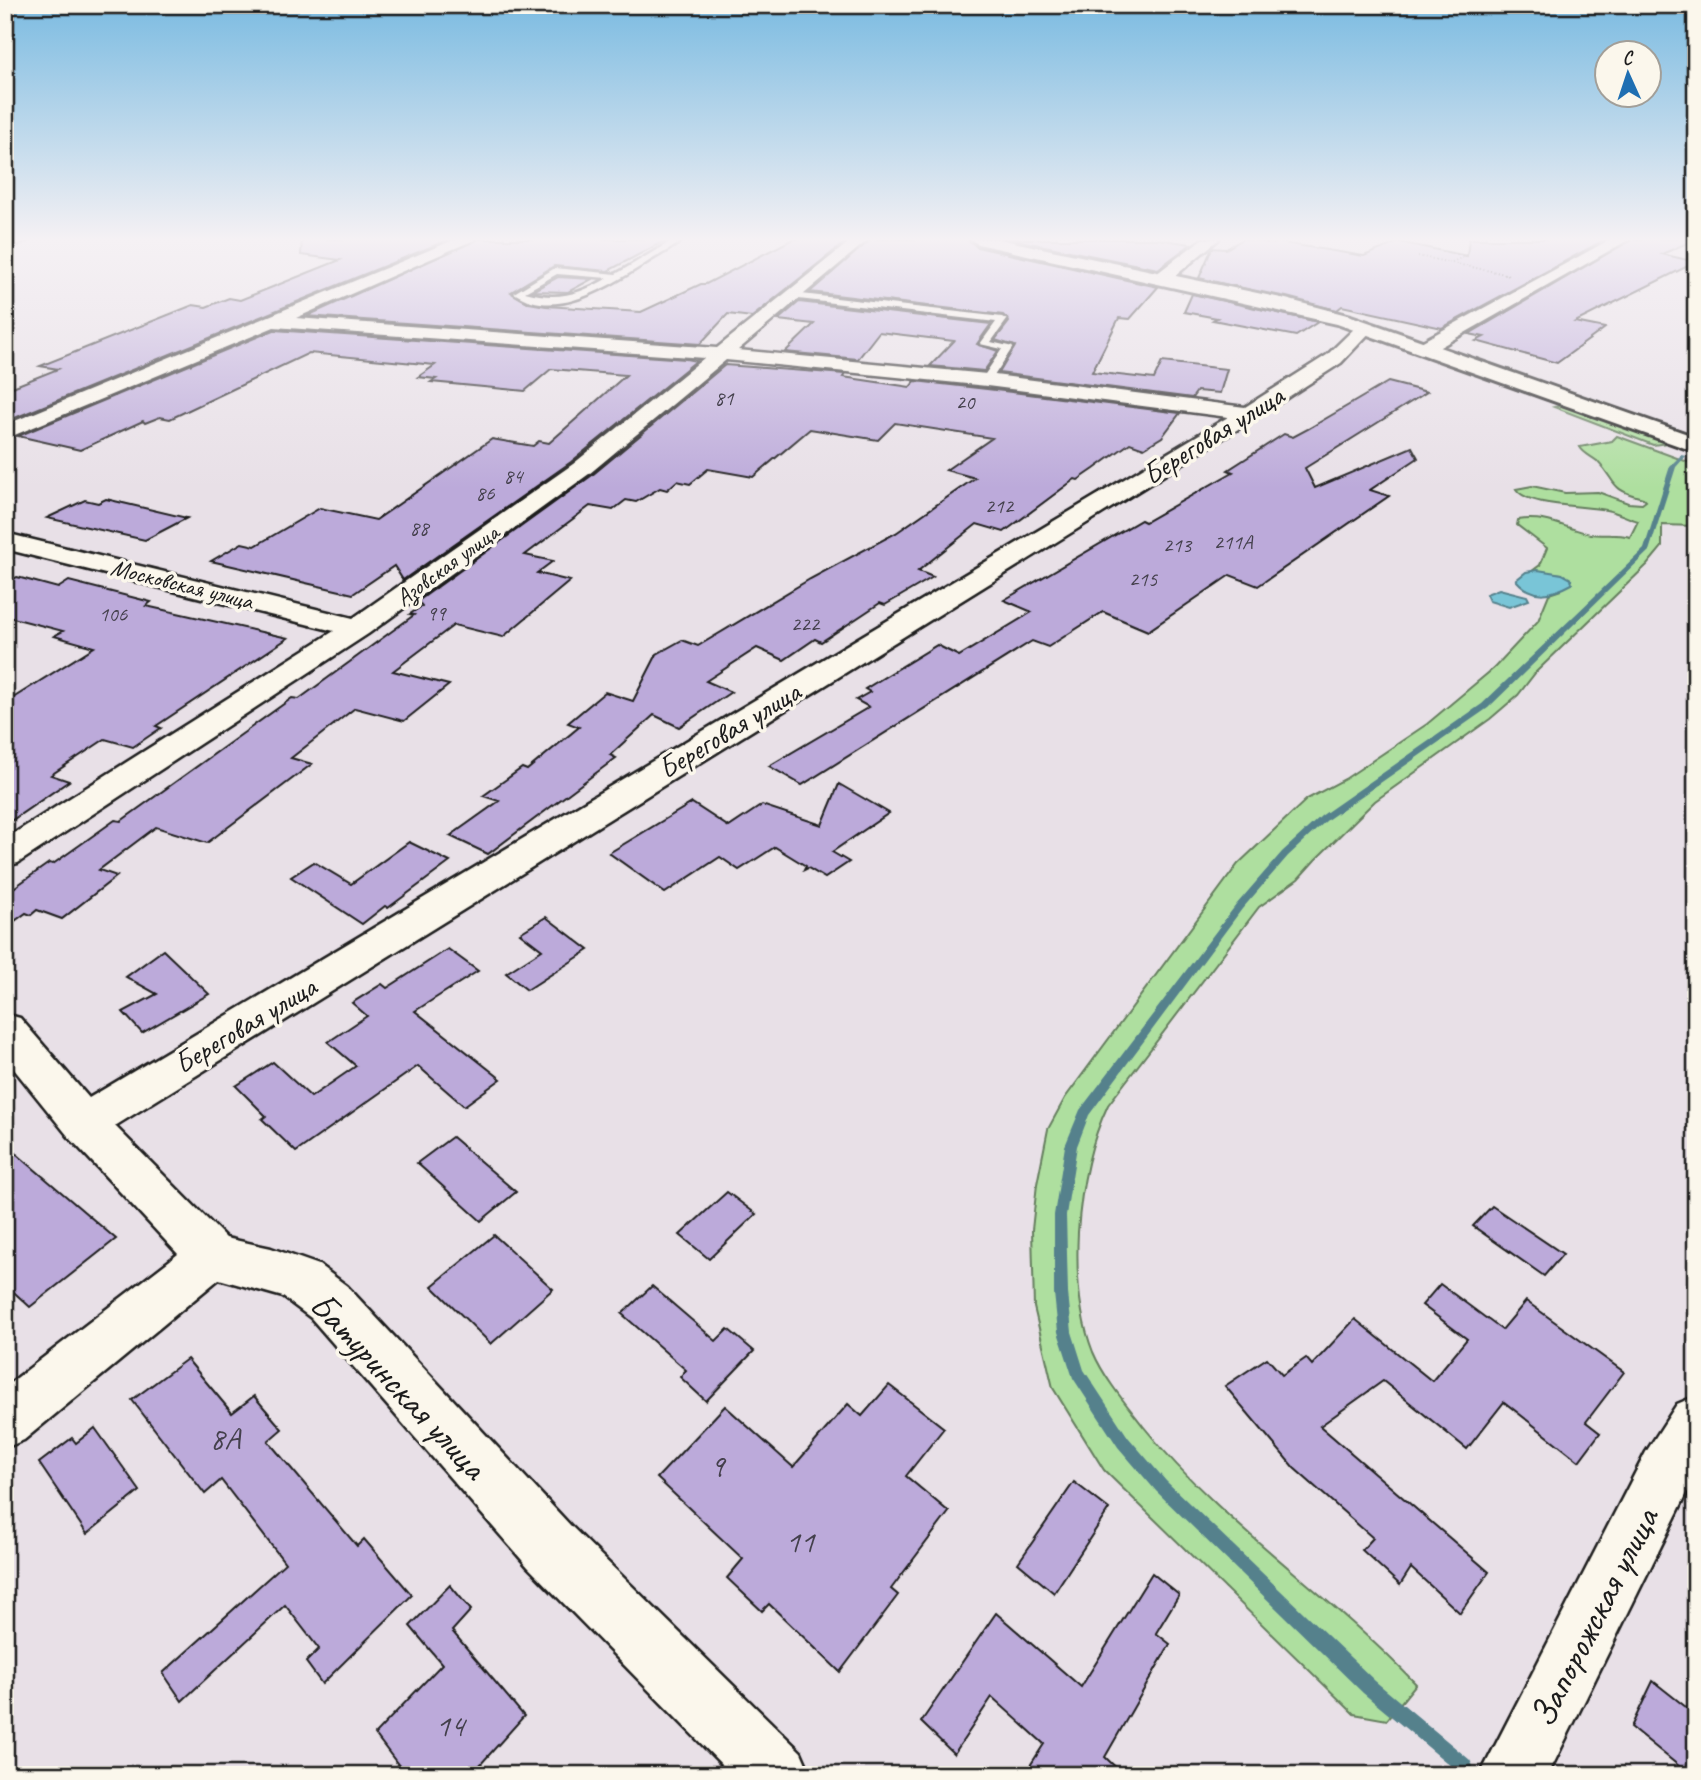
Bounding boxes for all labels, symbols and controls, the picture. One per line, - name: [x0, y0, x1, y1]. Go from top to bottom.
- north arrow: [1592, 38, 1662, 108]
- text: С: [1622, 46, 1635, 70]
- street label: Береговая улица: [1135, 376, 1292, 493]
- house number: 81: [715, 385, 735, 411]
- house number: 20: [956, 389, 976, 415]
- house number: 84: [504, 463, 525, 489]
- house number: 86: [476, 480, 495, 506]
- house number: 212: [985, 493, 1015, 519]
- house number: 88: [410, 515, 431, 541]
- street label: Азовская улица: [389, 516, 507, 613]
- house number: 211А: [1214, 529, 1254, 555]
- house number: 213: [1163, 532, 1193, 558]
- street label: Московская улица: [108, 552, 258, 617]
- house number: 215: [1129, 566, 1159, 592]
- house number: 99: [427, 600, 447, 626]
- house number: 106: [99, 601, 128, 627]
- house number: 222: [791, 611, 821, 637]
- street label: Береговая улица: [651, 672, 809, 787]
- street label: Береговая улица: [167, 967, 325, 1082]
- street label: Батуринская улица: [300, 1282, 499, 1491]
- house number: 8А: [210, 1418, 242, 1459]
- house number: 9: [710, 1445, 727, 1486]
- street label: Запорожская улица: [1518, 1498, 1670, 1734]
- house number: 11: [786, 1521, 816, 1562]
- house number: 14: [436, 1705, 468, 1746]

